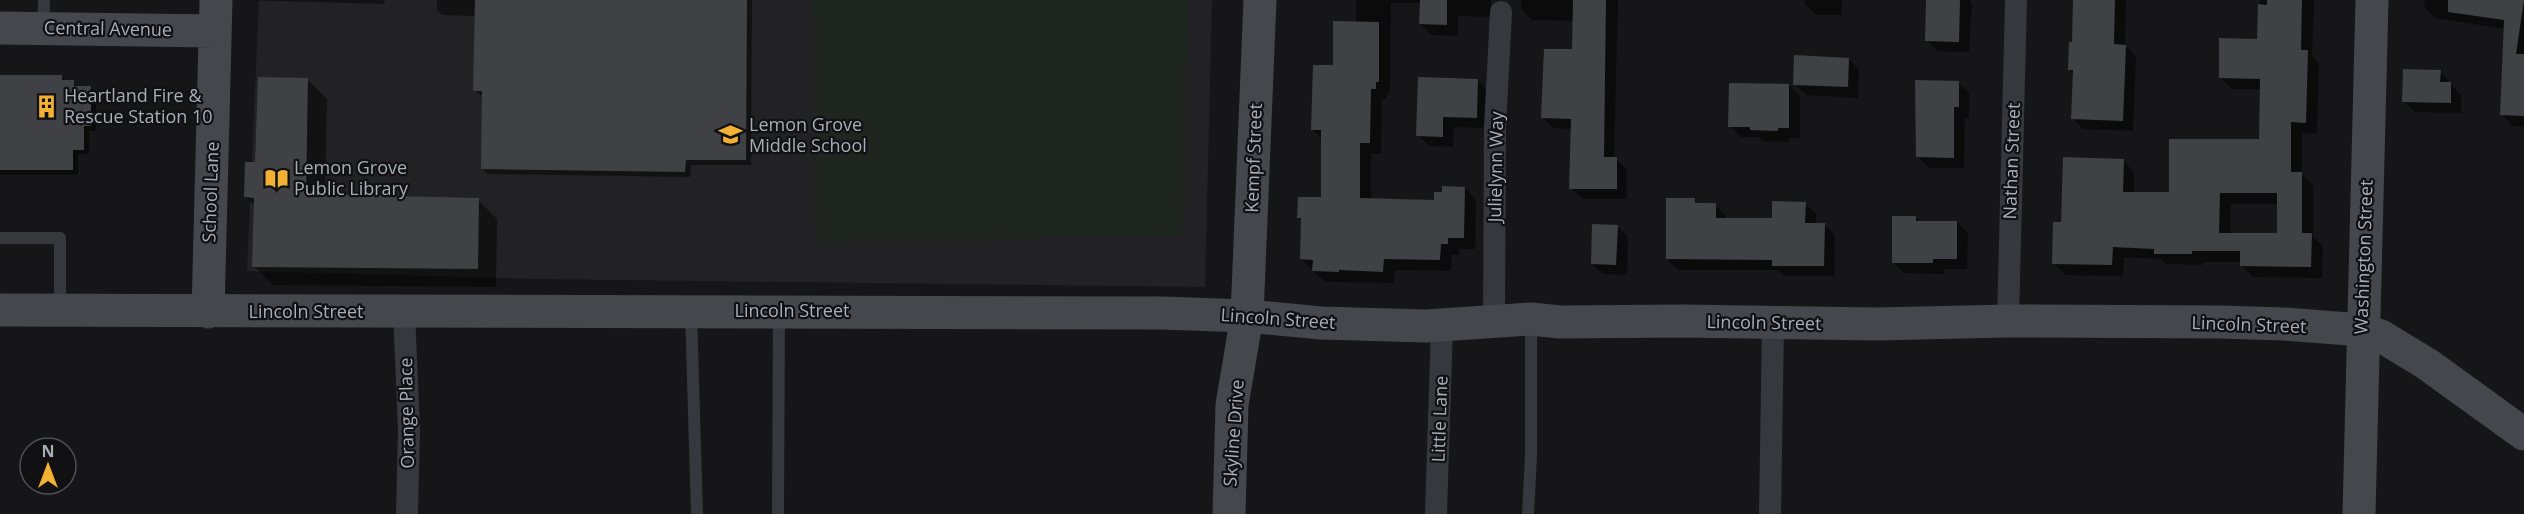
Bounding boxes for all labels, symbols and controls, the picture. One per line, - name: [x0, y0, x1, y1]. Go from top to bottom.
- street label: Central Avenue: [44, 15, 172, 41]
- place label: Heartland Fire & Rescue Station 10: [64, 83, 213, 128]
- building icon: Heartland Fire & Rescue Station 10: [33, 93, 59, 119]
- street label: Nathan Street: [1997, 102, 2025, 220]
- street label: Kempf Street: [1239, 103, 1267, 213]
- street label: Julielynn Way: [1482, 110, 1508, 225]
- place label: Lemon Grove Middle School: [749, 112, 867, 157]
- school or university icon: Lemon Grove Middle School: [718, 122, 744, 148]
- street label: School Lane: [196, 141, 224, 243]
- place label: Lemon Grove Public Library: [294, 155, 409, 200]
- library icon: Lemon Grove Public Library: [263, 165, 289, 191]
- street label: Washington Street: [2348, 179, 2378, 335]
- street label: Lincoln Street: [735, 298, 849, 322]
- street label: Lincoln Street: [249, 299, 363, 323]
- street label: Lincoln Street: [1220, 302, 1336, 334]
- street label: Lincoln Street: [1706, 309, 1822, 335]
- street label: Lincoln Street: [2191, 310, 2307, 338]
- street label: Orange Place: [393, 357, 419, 469]
- street label: Little Lane: [1425, 375, 1453, 463]
- street label: Skyline Drive: [1217, 379, 1249, 487]
- north arrow: [18, 436, 78, 496]
- text: N: [41, 440, 55, 462]

